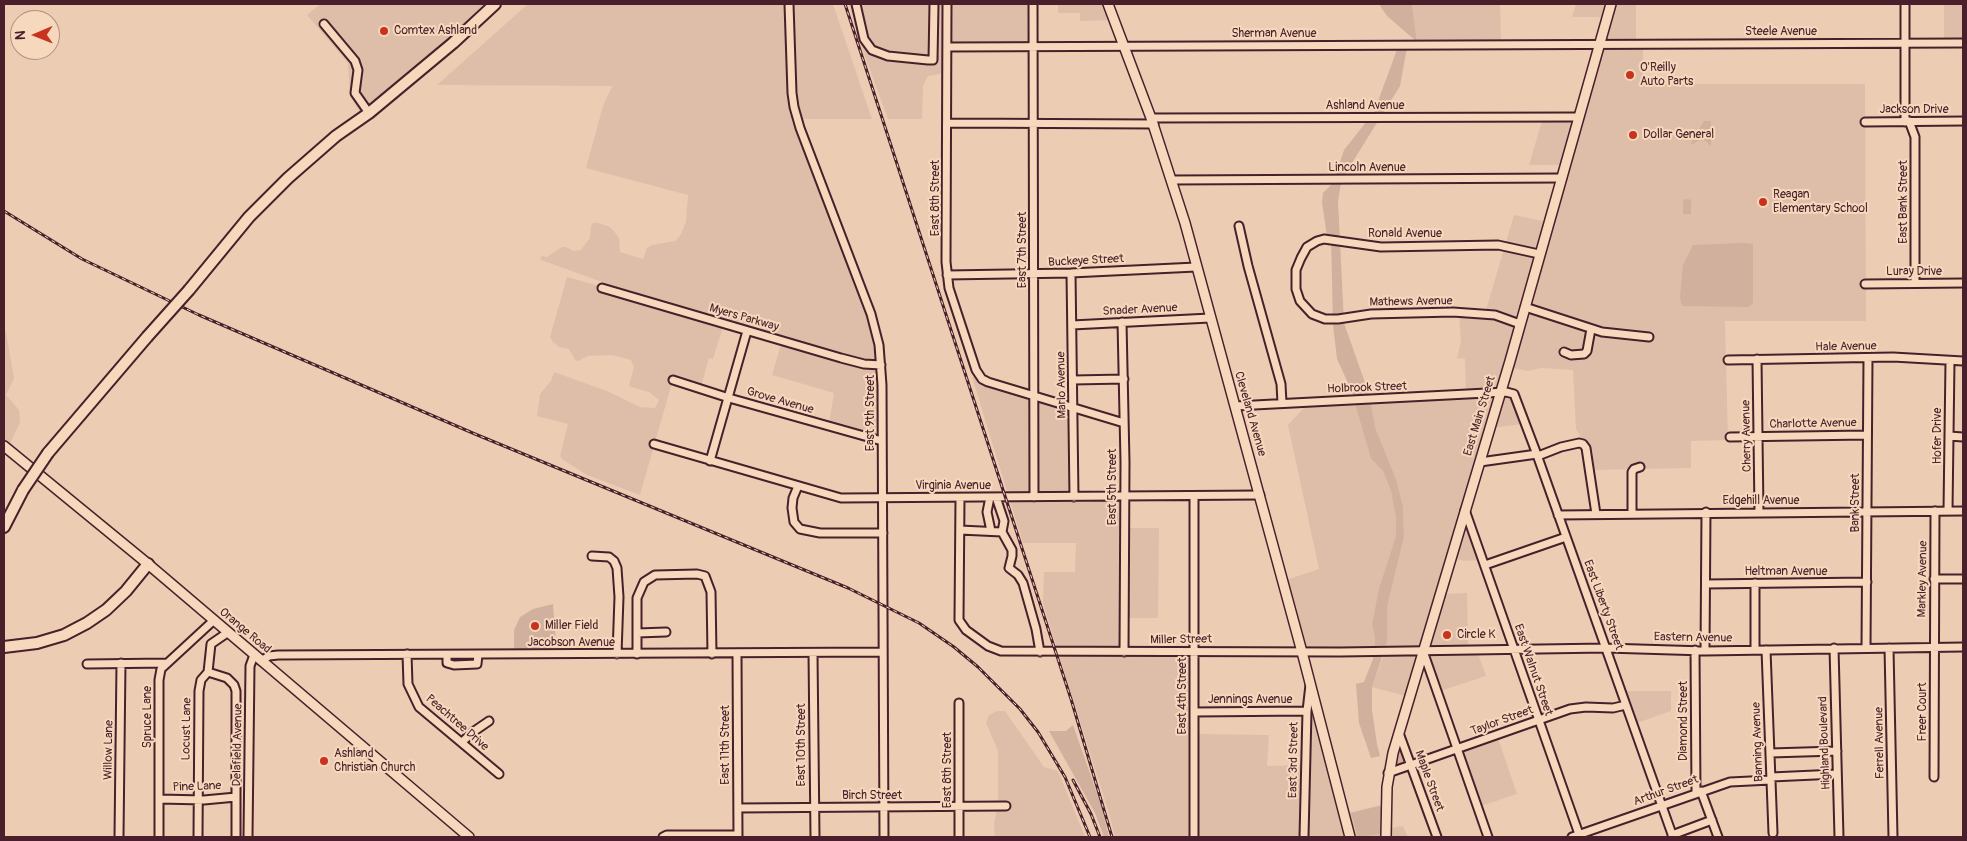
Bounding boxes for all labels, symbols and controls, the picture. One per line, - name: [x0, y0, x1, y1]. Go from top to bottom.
- north arrow: [10, 10, 60, 60]
- place label: Comtex Ashland: [394, 24, 477, 38]
- marker: Comtex Ashland: [378, 25, 390, 37]
- street label: Steele Avenue: [1745, 25, 1817, 39]
- street label: Sherman Avenue: [1232, 27, 1316, 41]
- text: N: [12, 30, 29, 40]
- place label: O'Reilly Auto Parts: [1640, 61, 1693, 89]
- marker: O'Reilly Auto Parts: [1624, 69, 1636, 81]
- street label: Ashland Avenue: [1325, 99, 1405, 113]
- street label: Jackson Drive: [1879, 103, 1949, 117]
- place label: Dollar General: [1643, 128, 1714, 142]
- marker: Dollar General: [1627, 129, 1639, 141]
- street label: East 8th Street: [929, 160, 943, 236]
- street label: East Bank Street: [1897, 160, 1911, 244]
- street label: Lincoln Avenue: [1328, 161, 1406, 175]
- place label: Reagan Elementary School: [1773, 188, 1868, 216]
- marker: Reagan Elementary School: [1757, 196, 1769, 208]
- street label: East 7th Street: [1016, 212, 1030, 288]
- street label: Ronald Avenue: [1368, 227, 1442, 241]
- street label: Buckeye Street: [1048, 252, 1124, 270]
- street label: Luray Drive: [1886, 265, 1942, 279]
- street label: Mathews Avenue: [1369, 294, 1453, 310]
- street label: Myers Parkway: [708, 301, 780, 335]
- street label: Snader Avenue: [1102, 301, 1178, 319]
- street label: Hale Avenue: [1815, 339, 1877, 355]
- street label: Marlo Avenue: [1054, 351, 1070, 419]
- street label: Cleveland Avenue: [1231, 370, 1269, 458]
- street label: East Main Street: [1461, 374, 1499, 458]
- street label: East 9th Street: [864, 375, 878, 451]
- street label: Holbrook Street: [1327, 379, 1407, 397]
- street label: Grove Avenue: [745, 385, 815, 417]
- street label: Cherry Avenue: [1739, 400, 1755, 472]
- street label: Hofer Drive: [1931, 408, 1945, 464]
- street label: Charlotte Avenue: [1769, 416, 1857, 432]
- street label: East 5th Street: [1106, 449, 1120, 525]
- street label: Bank Street: [1849, 474, 1863, 532]
- street label: Virginia Avenue: [915, 479, 991, 493]
- street label: Edgehill Avenue: [1722, 494, 1800, 508]
- street label: Markley Avenue: [1915, 540, 1931, 618]
- street label: East Liberty Street: [1580, 558, 1626, 652]
- street label: Heltman Avenue: [1745, 565, 1827, 579]
- street label: Orange Road: [216, 605, 274, 657]
- place label: Miller Field: [545, 619, 598, 633]
- marker: Miller Field: [529, 620, 541, 632]
- street label: East Walnut Street: [1511, 622, 1555, 718]
- place label: Circle K: [1457, 628, 1496, 642]
- marker: Circle K: [1441, 629, 1453, 641]
- street label: Eastern Avenue: [1654, 630, 1732, 646]
- street label: Miller Street: [1150, 632, 1212, 648]
- street label: Jacobson Avenue: [527, 636, 615, 650]
- street label: East 4th Street: [1176, 657, 1190, 735]
- street label: Diamond Street: [1677, 681, 1691, 761]
- street label: Freer Court: [1916, 683, 1930, 741]
- street label: Spruce Lane: [141, 686, 155, 748]
- street label: Peachtree Drive: [423, 692, 491, 754]
- street label: Jennings Avenue: [1208, 693, 1292, 707]
- street label: Highland Boulevard: [1816, 696, 1834, 790]
- street label: Locust Lane: [179, 697, 195, 761]
- street label: Banning Avenue: [1749, 702, 1767, 782]
- street label: Delafield Avenue: [230, 703, 246, 787]
- street label: East 10th Street: [795, 703, 809, 787]
- street label: Taylor Street: [1469, 703, 1535, 739]
- street label: East 11th Street: [719, 705, 733, 785]
- street label: Ferrell Avenue: [1872, 707, 1888, 779]
- street label: Willow Lane: [101, 720, 117, 780]
- street label: East 3rd Street: [1286, 722, 1302, 798]
- street label: East 8th Street: [941, 732, 955, 808]
- place label: Ashland Christian Church: [334, 747, 415, 775]
- street label: Maple Street: [1411, 749, 1447, 813]
- marker: Ashland Christian Church: [318, 755, 330, 767]
- street label: Arthur Street: [1632, 773, 1700, 809]
- street label: Pine Lane: [172, 779, 222, 795]
- street label: Birch Street: [842, 789, 902, 803]

